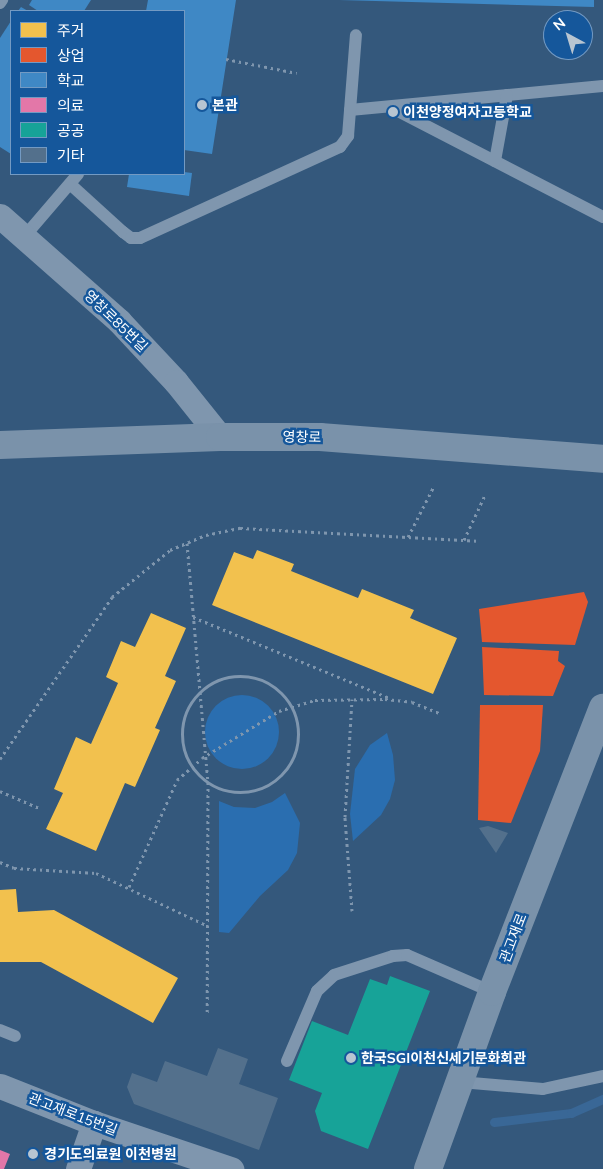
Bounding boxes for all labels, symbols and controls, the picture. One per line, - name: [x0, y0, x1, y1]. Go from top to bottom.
- legend: [10, 10, 185, 175]
- north arrow: [543, 10, 593, 60]
- text: N: [549, 14, 569, 34]
- text: 주거: [57, 21, 85, 40]
- text: 상업: [57, 46, 85, 65]
- text: 학교: [57, 71, 85, 90]
- text: 의료: [57, 96, 85, 115]
- place label: 본관: [212, 97, 238, 113]
- marker: 본관: [196, 99, 208, 111]
- place label: 이천양정여자고등학교: [403, 104, 532, 120]
- marker: 이천양정여자고등학교: [387, 106, 399, 118]
- text: 공공: [57, 121, 85, 140]
- text: 기타: [57, 146, 85, 165]
- street label: 영창로85번길: [81, 287, 151, 355]
- street label: 영창로: [283, 428, 321, 446]
- street label: 관고재로: [496, 911, 530, 965]
- place label: 한국SGI이천신세기문화회관: [361, 1050, 526, 1066]
- marker: 한국SGI이천신세기문화회관: [345, 1052, 357, 1064]
- street label: 관고재로15번길: [26, 1089, 120, 1139]
- place label: 경기도의료원 이천병원: [44, 1146, 177, 1162]
- marker: 경기도의료원 이천병원: [26, 1147, 40, 1161]

